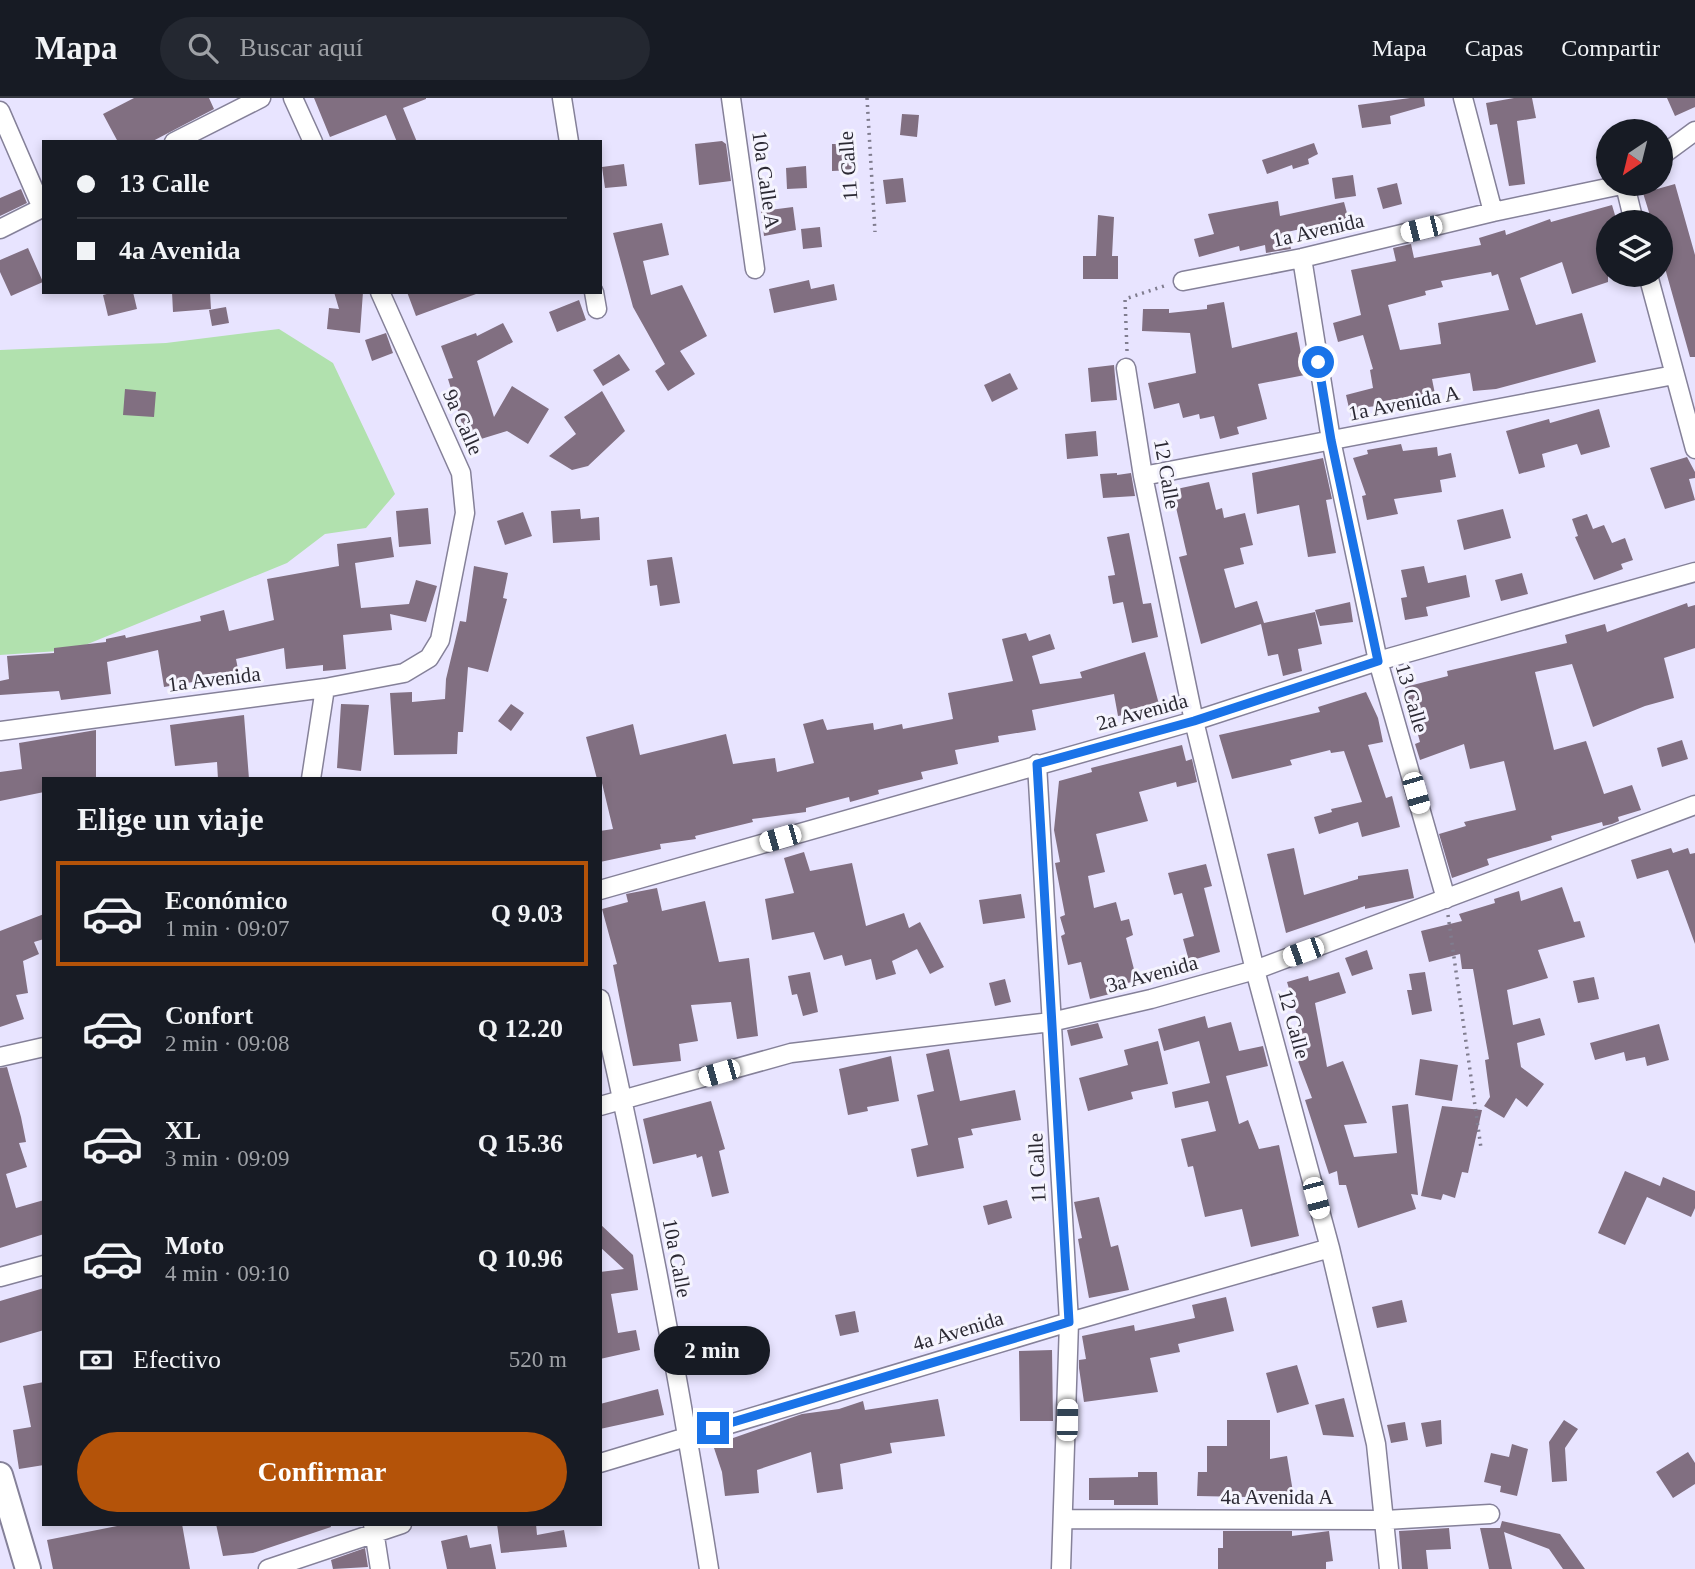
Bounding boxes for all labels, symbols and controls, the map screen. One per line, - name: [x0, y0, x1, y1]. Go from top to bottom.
- search box: [160, 17, 650, 80]
- icon: search: [184, 29, 222, 67]
- text: Mapa: [35, 30, 118, 66]
- text: Buscar aquí: [240, 33, 363, 62]
- text: Mapa: [1372, 35, 1427, 61]
- text: Capas: [1465, 35, 1523, 61]
- text: Compartir: [1561, 35, 1660, 61]
- north arrow: [1596, 119, 1673, 196]
- map controls: [1596, 119, 1673, 287]
- street label: 10a Calle A: [747, 129, 785, 232]
- street label: 11 Calle: [834, 130, 862, 202]
- text: 13 Calle: [119, 169, 209, 198]
- street label: 1a Avenida: [1270, 208, 1367, 252]
- button: layers: [1596, 210, 1673, 287]
- car: [1399, 214, 1444, 244]
- text: 4a Avenida: [119, 236, 241, 265]
- route start: [1302, 346, 1334, 378]
- street label: 1a Avenida A: [1346, 380, 1462, 426]
- street label: 9a Calle: [438, 385, 488, 459]
- street label: 12 Calle: [1149, 437, 1185, 511]
- street label: 1a Avenida: [166, 661, 263, 697]
- street label: 13 Calle: [1391, 661, 1433, 735]
- street label: 2a Avenida: [1094, 688, 1191, 736]
- car: [1401, 770, 1432, 816]
- text: Elige un viaje: [77, 801, 264, 837]
- car: [757, 822, 804, 854]
- icon: car: [81, 882, 144, 945]
- text: Económico: [165, 886, 288, 915]
- text: Q 9.03: [491, 899, 563, 928]
- text: 1 min · 09:07: [165, 916, 290, 941]
- car: [1280, 935, 1327, 969]
- street label: 3a Avenida: [1104, 950, 1201, 998]
- street label: 12 Calle: [1273, 987, 1315, 1061]
- icon: car: [81, 997, 144, 1060]
- text: Confort: [165, 1001, 253, 1030]
- text: Q 12.20: [478, 1014, 563, 1043]
- text: 2 min · 09:08: [165, 1031, 290, 1056]
- car: [696, 1057, 743, 1089]
- icon: car: [81, 1112, 144, 1175]
- text: XL: [165, 1116, 201, 1145]
- text: Q 15.36: [478, 1129, 563, 1158]
- street label: 11 Calle: [1023, 1133, 1051, 1203]
- text: 3 min · 09:09: [165, 1146, 290, 1171]
- car: [1301, 1175, 1332, 1221]
- street label: 10a Calle: [658, 1216, 696, 1300]
- icon: car: [81, 1227, 144, 1290]
- text: Moto: [165, 1231, 224, 1260]
- text: Q 10.96: [478, 1244, 563, 1273]
- text: 4 min · 09:10: [165, 1261, 290, 1286]
- street label: 4a Avenida: [910, 1306, 1007, 1356]
- callout: 2 min: [655, 1326, 771, 1376]
- text: 2 min: [684, 1338, 740, 1363]
- icon: cash: [77, 1341, 115, 1379]
- text: Efectivo: [133, 1345, 221, 1374]
- text: 520 m: [509, 1347, 567, 1372]
- car: [1057, 1399, 1078, 1441]
- route end: [697, 1412, 729, 1444]
- button: Confirmar: [77, 1432, 567, 1512]
- street label: 4a Avenida A: [1221, 1485, 1334, 1509]

